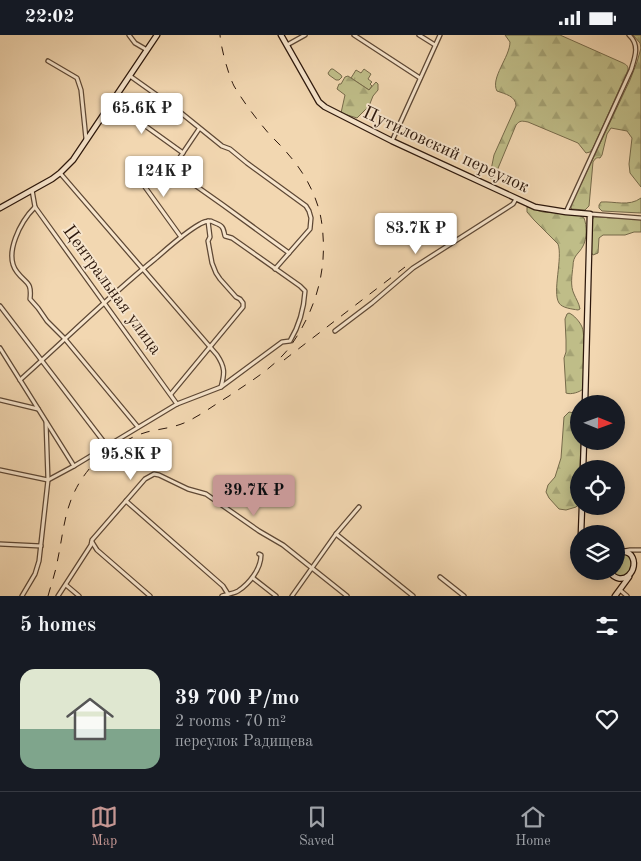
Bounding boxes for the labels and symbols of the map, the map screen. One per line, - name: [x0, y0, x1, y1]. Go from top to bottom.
- pin: 65.6K ₽: [96, 93, 188, 135]
- street label: Путиловский переулок: [360, 104, 532, 196]
- pin: 124K ₽: [123, 155, 205, 198]
- pin: 83.7K ₽: [370, 213, 462, 255]
- street label: Центральная улица: [59, 222, 165, 358]
- north arrow: [570, 395, 625, 450]
- pin: 95.8K ₽: [85, 439, 177, 481]
- pin: 39.7K ₽: [208, 475, 300, 517]

